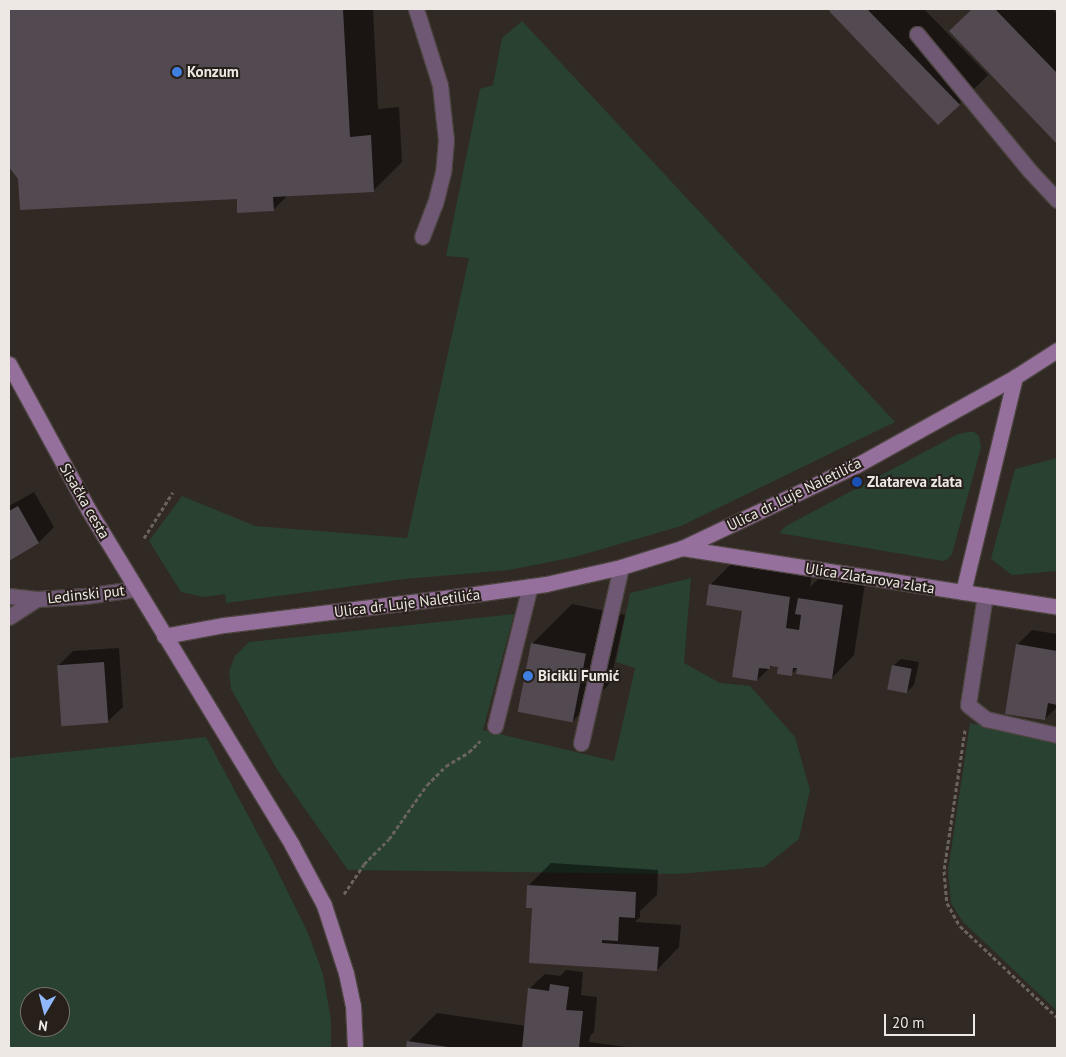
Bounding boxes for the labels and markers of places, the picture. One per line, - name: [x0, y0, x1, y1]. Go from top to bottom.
- place label: Konzum: [187, 63, 239, 81]
- marker: Konzum: [171, 66, 183, 78]
- place label: Zlatareva zlata: [867, 473, 962, 491]
- marker: Zlatareva zlata: [851, 476, 863, 488]
- place label: Bicikli Fumić: [538, 667, 619, 685]
- marker: Bicikli Fumić: [522, 670, 534, 682]

